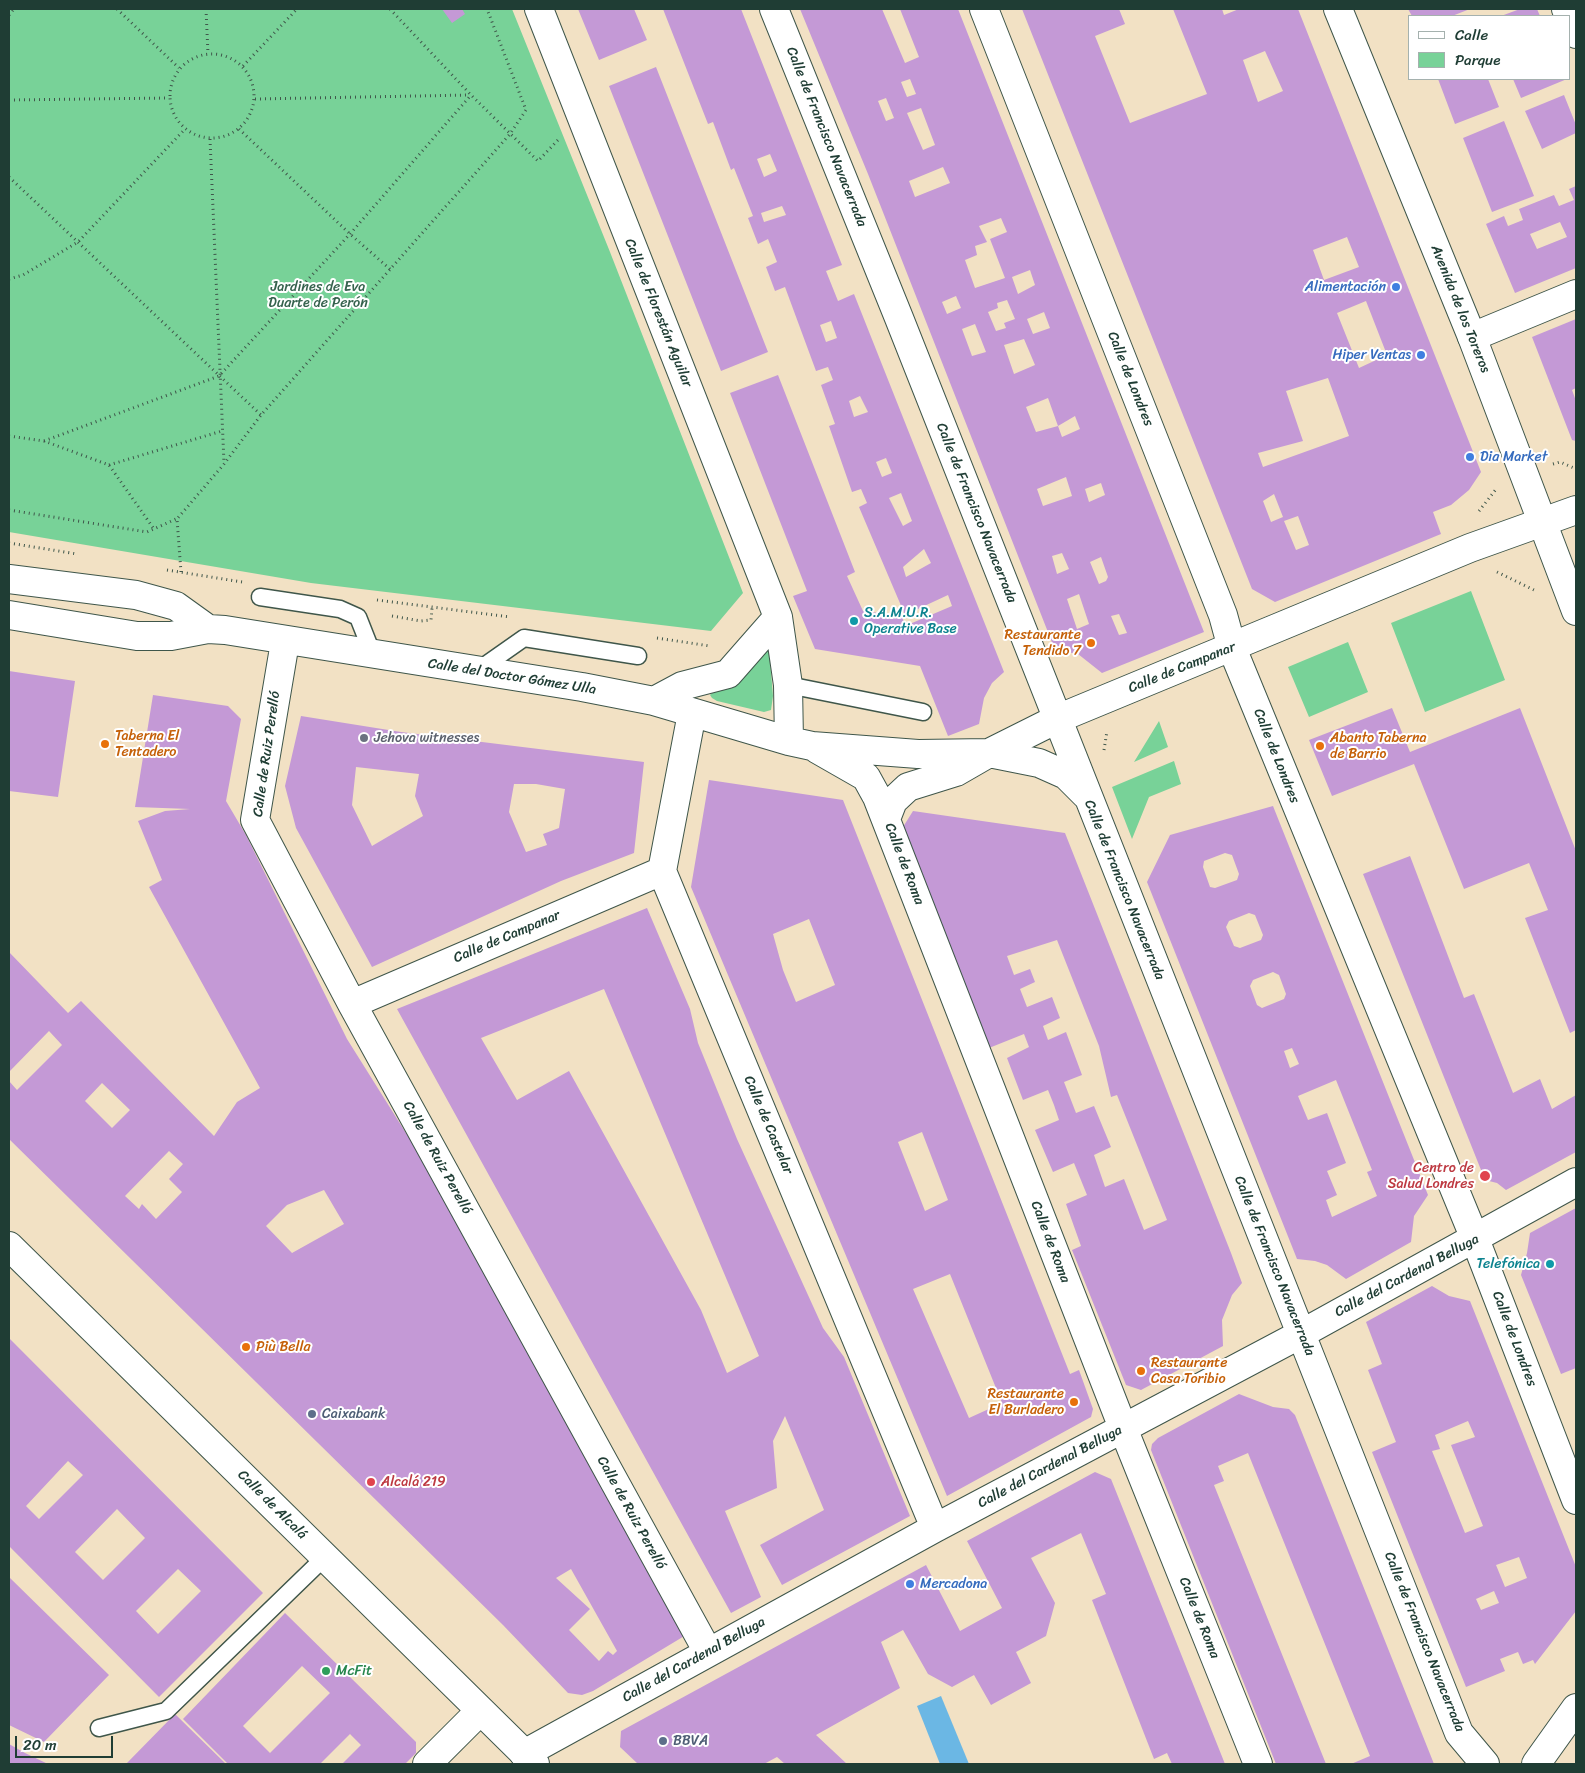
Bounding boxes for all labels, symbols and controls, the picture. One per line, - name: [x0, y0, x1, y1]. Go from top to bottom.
- legend: [1408, 15, 1570, 80]
- text: Calle: [1455, 22, 1488, 48]
- street label: Calle de Francisco Navacerrada: [782, 45, 870, 229]
- text: Parque: [1455, 47, 1500, 73]
- street label: Calle de Florestán Aguilar: [620, 236, 696, 390]
- street label: Avenida de los Toreros: [1427, 242, 1493, 376]
- park label: Jardines de Eva Duarte de Perón: [268, 279, 368, 312]
- place label: Alimentación: [1305, 279, 1386, 295]
- marker: Alimentación: [1390, 281, 1402, 293]
- street label: Calle de Londres: [1103, 329, 1157, 429]
- place label: Hiper Ventas: [1332, 347, 1411, 363]
- marker: Hiper Ventas: [1415, 349, 1427, 361]
- street label: Calle de Francisco Navacerrada: [932, 421, 1020, 605]
- place label: Dia Market: [1480, 449, 1547, 465]
- marker: Dia Market: [1464, 451, 1476, 463]
- place label: S.A.M.U.R. Operative Base: [864, 605, 957, 638]
- marker: S.A.M.U.R. Operative Base: [848, 615, 860, 627]
- place label: Restaurante Tendido 7: [1005, 627, 1081, 660]
- marker: Restaurante Tendido 7: [1085, 637, 1097, 649]
- street label: Calle de Campanar: [1126, 639, 1238, 697]
- street label: Calle del Doctor Gómez Ulla: [427, 655, 597, 699]
- street label: Calle de Ruiz Perelló: [250, 690, 284, 818]
- street label: Calle de Londres: [1249, 706, 1303, 806]
- place label: Taberna El Tentadero: [115, 728, 179, 760]
- place label: Jehova witnesses: [374, 730, 479, 746]
- place label: Abanto Taberna de Barrio: [1330, 730, 1427, 762]
- marker: Jehova witnesses: [358, 732, 370, 744]
- marker: Taberna El Tentadero: [99, 738, 111, 750]
- marker: Abanto Taberna de Barrio: [1314, 740, 1326, 752]
- street label: Calle de Francisco Navacerrada: [1080, 798, 1168, 982]
- street label: Calle de Roma: [881, 821, 927, 907]
- street label: Calle de Campanar: [451, 907, 563, 967]
- street label: Calle de Castelar: [740, 1073, 796, 1177]
- street label: Calle de Ruiz Perelló: [399, 1099, 475, 1217]
- place label: Centro de Salud Londres: [1388, 1160, 1474, 1192]
- marker: Centro de Salud Londres: [1478, 1169, 1492, 1183]
- street label: Calle de Francisco Navacerrada: [1230, 1174, 1318, 1358]
- street label: Calle de Roma: [1027, 1199, 1073, 1285]
- street label: Calle del Cardenal Belluga: [1332, 1231, 1482, 1321]
- place label: Telefónica: [1476, 1256, 1540, 1272]
- marker: Telefónica: [1544, 1258, 1556, 1270]
- street label: Calle de Londres: [1488, 1289, 1540, 1389]
- place label: Più Bella: [256, 1339, 311, 1355]
- marker: Più Bella: [240, 1341, 252, 1353]
- place label: Restaurante Casa Toribio: [1151, 1355, 1227, 1388]
- marker: Restaurante Casa Toribio: [1135, 1365, 1147, 1377]
- place label: Restaurante El Burladero: [988, 1386, 1064, 1418]
- marker: Restaurante El Burladero: [1068, 1396, 1080, 1408]
- place label: Caixabank: [322, 1406, 385, 1422]
- marker: Caixabank: [306, 1408, 318, 1420]
- street label: Calle del Cardenal Belluga: [975, 1422, 1125, 1512]
- street label: Calle de Ruiz Perelló: [593, 1454, 669, 1572]
- street label: Calle de Alcalá: [234, 1467, 310, 1543]
- place label: Alcalá 219: [381, 1474, 446, 1490]
- marker: Alcalá 219: [365, 1476, 377, 1488]
- street label: Calle de Francisco Navacerrada: [1380, 1550, 1468, 1734]
- street label: Calle de Roma: [1175, 1575, 1223, 1661]
- place label: Mercadona: [920, 1576, 987, 1592]
- marker: Mercadona: [904, 1578, 916, 1590]
- street label: Calle del Cardenal Belluga: [620, 1614, 768, 1706]
- place label: McFit: [336, 1663, 372, 1679]
- marker: McFit: [320, 1665, 332, 1677]
- scale bar: [18, 1726, 115, 1758]
- text: 20 m: [23, 1732, 57, 1758]
- place label: BBVA: [673, 1733, 708, 1749]
- marker: BBVA: [657, 1735, 669, 1747]

